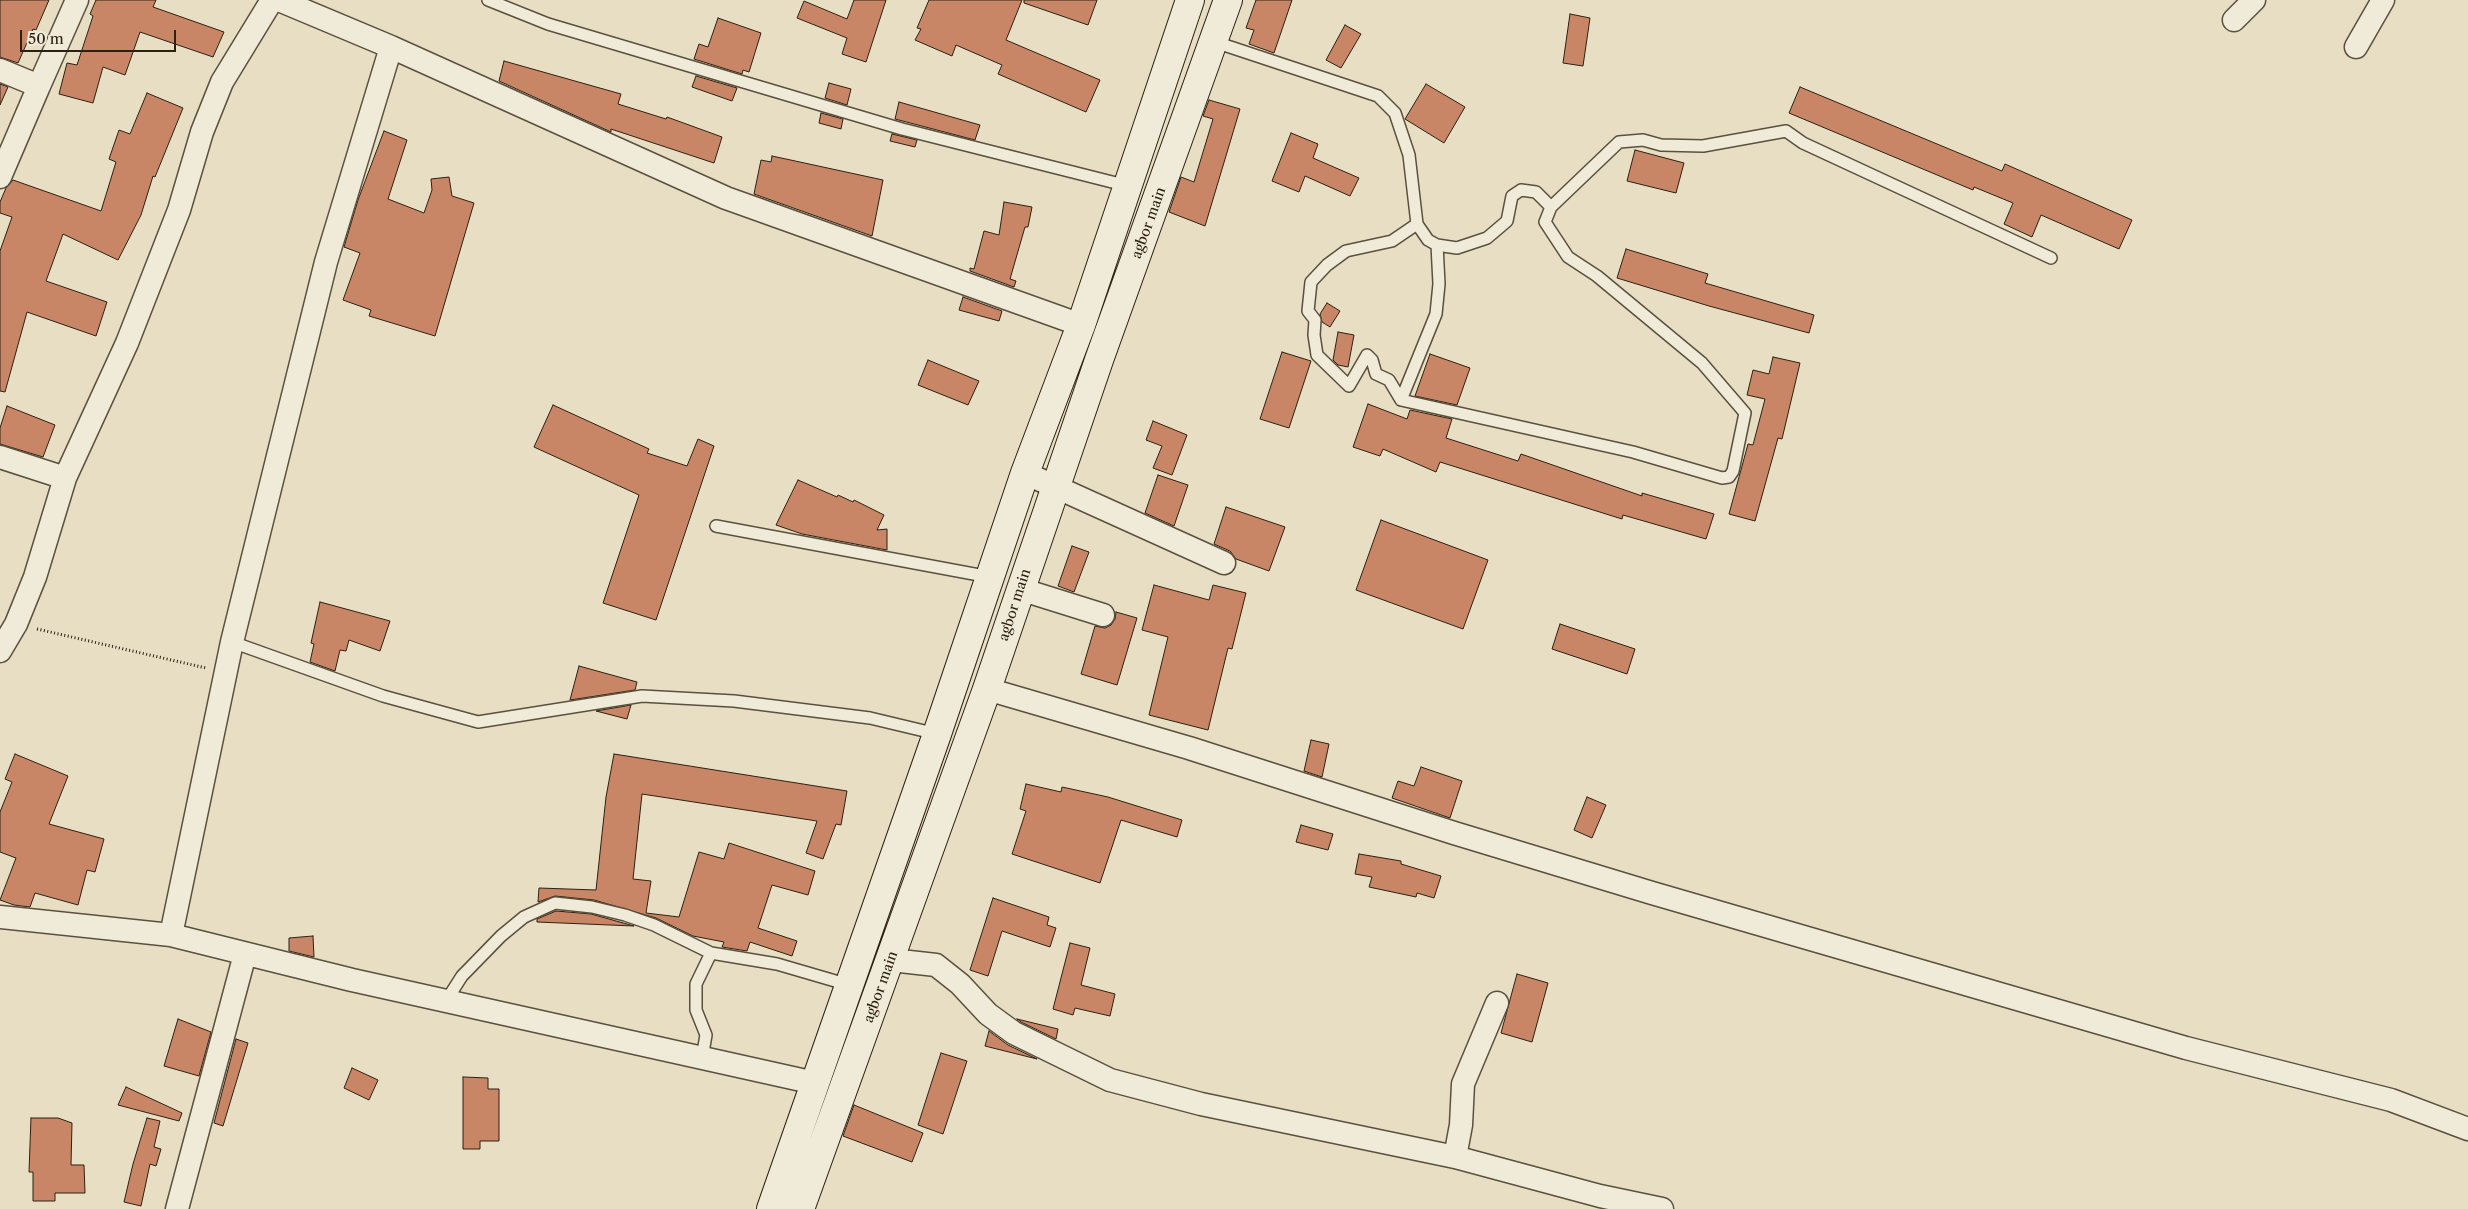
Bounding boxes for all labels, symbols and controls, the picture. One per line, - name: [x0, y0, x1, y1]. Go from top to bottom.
- scale bar: [22, 20, 179, 52]
- text: 50 m: [28, 29, 64, 48]
- street label: agbor main: [1128, 185, 1170, 261]
- street label: agbor main: [995, 567, 1035, 643]
- street label: agbor main: [860, 949, 902, 1025]

